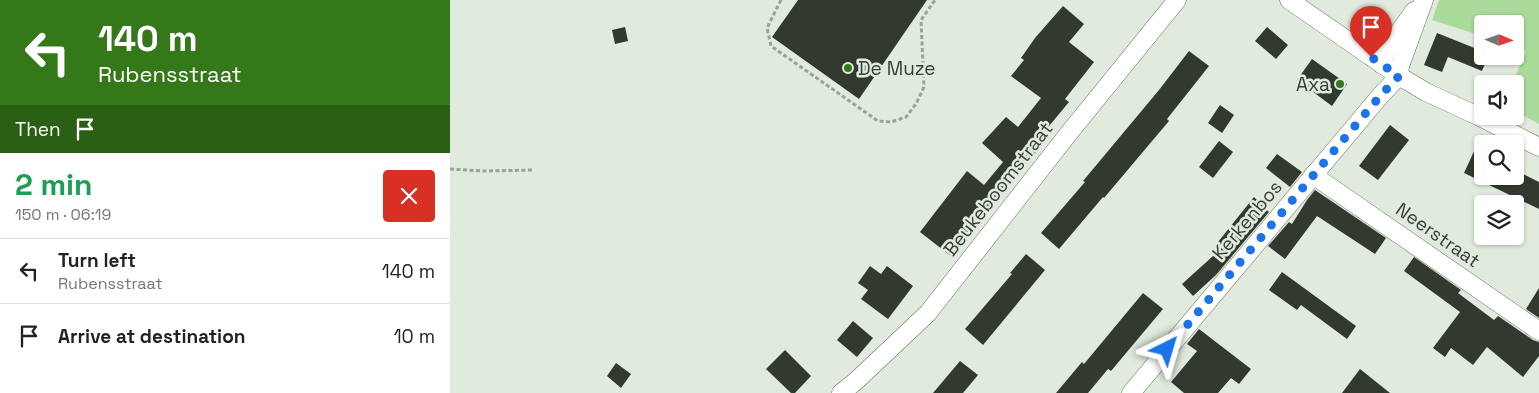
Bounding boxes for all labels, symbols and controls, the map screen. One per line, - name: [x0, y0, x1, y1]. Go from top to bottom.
- pin: [1350, 6, 1392, 57]
- icon: arrive: [1357, 13, 1385, 41]
- north arrow: [1474, 15, 1524, 65]
- map controls: [1474, 15, 1524, 245]
- text: 140 m: [98, 17, 198, 61]
- icon: left: [15, 20, 80, 85]
- place label: De Muze: [858, 56, 936, 81]
- text: Rubensstraat: [98, 60, 242, 88]
- marker: De Muze: [842, 62, 854, 74]
- place label: Axa: [1296, 72, 1330, 97]
- button: sound: [1474, 75, 1524, 125]
- marker: Axa: [1334, 78, 1346, 90]
- icon: arrive: [71, 115, 99, 143]
- text: Then: [15, 117, 61, 142]
- street label: Beukeboomstraat: [938, 117, 1058, 261]
- button: search: [1474, 135, 1524, 185]
- text: 2 min: [15, 165, 93, 204]
- button: close: [383, 170, 435, 222]
- street label: Kerkenbos: [1206, 175, 1288, 265]
- button: layers: [1474, 195, 1524, 245]
- street label: Neerstraat: [1391, 197, 1485, 273]
- text: 150 m · 06:19: [15, 204, 111, 225]
- text: Turn left: [58, 248, 136, 273]
- icon: left: [15, 257, 43, 285]
- text: 140 m: [382, 259, 435, 284]
- text: Rubensstraat: [58, 273, 163, 294]
- icon: arrive: [15, 322, 43, 350]
- position arrow: [1140, 322, 1192, 374]
- text: Arrive at destination: [58, 324, 246, 349]
- text: 10 m: [394, 324, 435, 349]

